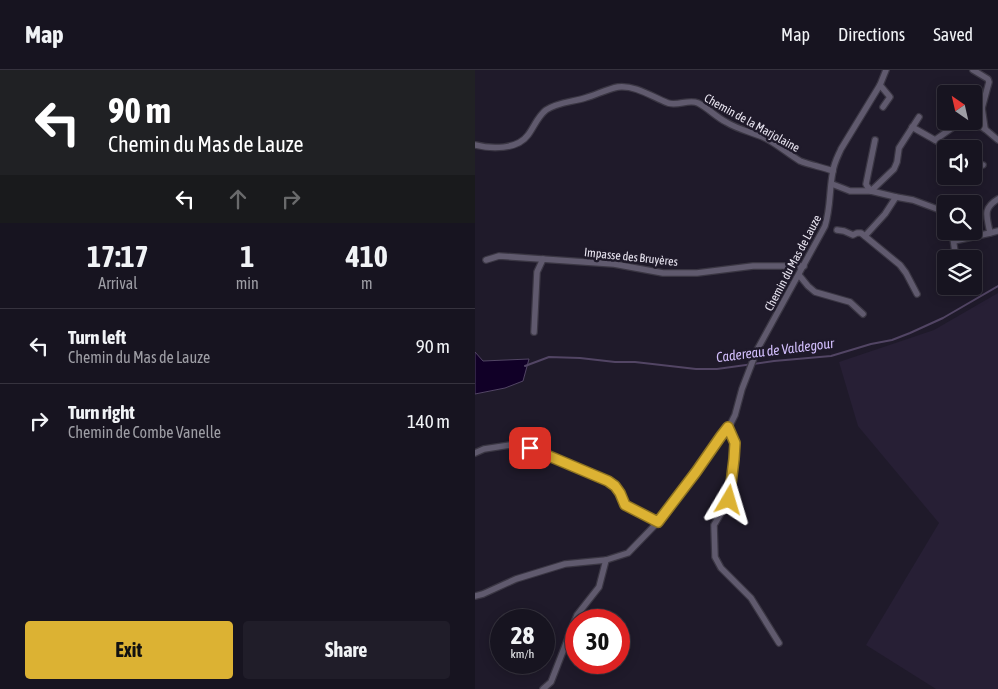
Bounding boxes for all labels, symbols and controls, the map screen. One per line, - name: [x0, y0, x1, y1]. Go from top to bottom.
- text: Map: [25, 21, 64, 48]
- text: Map: [781, 24, 810, 45]
- text: Directions: [838, 24, 905, 45]
- text: Saved: [933, 24, 973, 45]
- north arrow: [937, 85, 983, 130]
- map controls: [937, 85, 982, 295]
- icon: left: [25, 90, 90, 155]
- text: 90 m: [108, 90, 171, 130]
- street label: Chemin de la Marjolaine: [702, 91, 802, 155]
- text: Chemin du Mas de Lauze: [108, 131, 303, 157]
- button: sound: [937, 140, 982, 185]
- icon: left: [171, 185, 199, 213]
- icon: ahead: [224, 185, 252, 213]
- icon: right: [277, 185, 305, 213]
- button: search: [937, 195, 982, 240]
- street label: Chemin du Mas de Lauze: [762, 213, 824, 313]
- text: 17:17: [87, 239, 149, 273]
- text: 1: [240, 239, 254, 273]
- text: 410: [346, 239, 388, 273]
- street label: Impasse des Bruyères: [583, 245, 679, 269]
- button: layers: [937, 250, 982, 295]
- text: Arrival: [98, 274, 137, 292]
- text: min: [236, 274, 259, 292]
- text: m: [361, 274, 373, 292]
- text: Turn left: [68, 326, 126, 348]
- icon: left: [25, 332, 53, 360]
- text: 90 m: [416, 335, 450, 357]
- water label: Cadereau de Valdegour: [715, 335, 836, 365]
- text: Chemin du Mas de Lauze: [68, 348, 210, 366]
- text: Turn right: [68, 401, 135, 423]
- icon: right: [25, 407, 53, 435]
- text: 140 m: [407, 410, 450, 432]
- text: Chemin de Combe Vanelle: [68, 423, 221, 441]
- pin: [509, 427, 551, 469]
- icon: arrive: [516, 434, 544, 462]
- position arrow: [702, 473, 754, 525]
- speed limit sign: 30: [565, 609, 630, 674]
- button: Exit: [25, 621, 233, 679]
- button: Share: [243, 621, 450, 679]
- text: 28: [511, 621, 534, 649]
- text: km/h: [511, 647, 534, 661]

